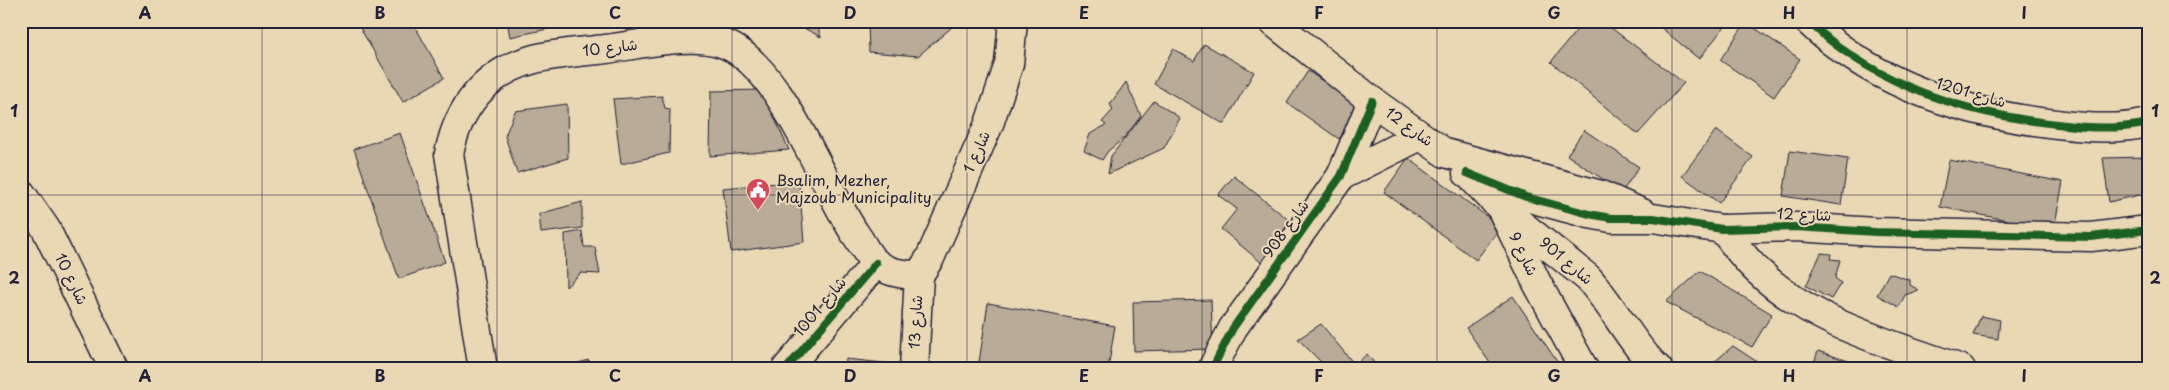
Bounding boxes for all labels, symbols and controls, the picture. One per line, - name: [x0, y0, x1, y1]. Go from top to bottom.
- text: A: [139, 0, 152, 24]
- text: B: [375, 0, 386, 24]
- text: C: [609, 0, 621, 24]
- text: D: [844, 0, 856, 24]
- text: E: [1079, 0, 1089, 24]
- text: F: [1314, 0, 1324, 24]
- text: G: [1547, 0, 1561, 24]
- text: H: [1783, 0, 1795, 24]
- text: I: [2021, 0, 2027, 24]
- street label: شارع 10: [581, 32, 639, 61]
- street label: شارع 1201: [1934, 71, 2009, 112]
- text: 1: [10, 98, 18, 122]
- text: 1: [2151, 98, 2159, 122]
- street label: شارع 12: [1381, 100, 1439, 151]
- street label: شارع 1: [956, 127, 995, 176]
- place label: Bsalim, Mezher, Majzoub Municipality: [776, 168, 932, 208]
- public building icon: Bsalim, Mezher, Majzoub Municipality: [745, 177, 771, 211]
- street label: شارع 908: [1256, 194, 1314, 262]
- street label: شارع 12: [1776, 201, 1832, 226]
- street label: شارع 9: [1504, 228, 1545, 279]
- street label: شارع 901: [1535, 231, 1599, 289]
- street label: شارع 10: [50, 249, 95, 308]
- text: 2: [8, 265, 20, 289]
- text: 2: [2149, 265, 2161, 289]
- street label: شارع 1001: [787, 271, 851, 341]
- street label: شارع 13: [902, 294, 927, 350]
- text: A: [139, 363, 152, 387]
- text: B: [375, 363, 386, 387]
- text: C: [609, 363, 621, 387]
- text: D: [844, 363, 856, 387]
- text: E: [1079, 363, 1089, 387]
- text: F: [1314, 363, 1324, 387]
- text: G: [1547, 363, 1561, 387]
- text: H: [1783, 363, 1795, 387]
- text: I: [2021, 363, 2027, 387]

